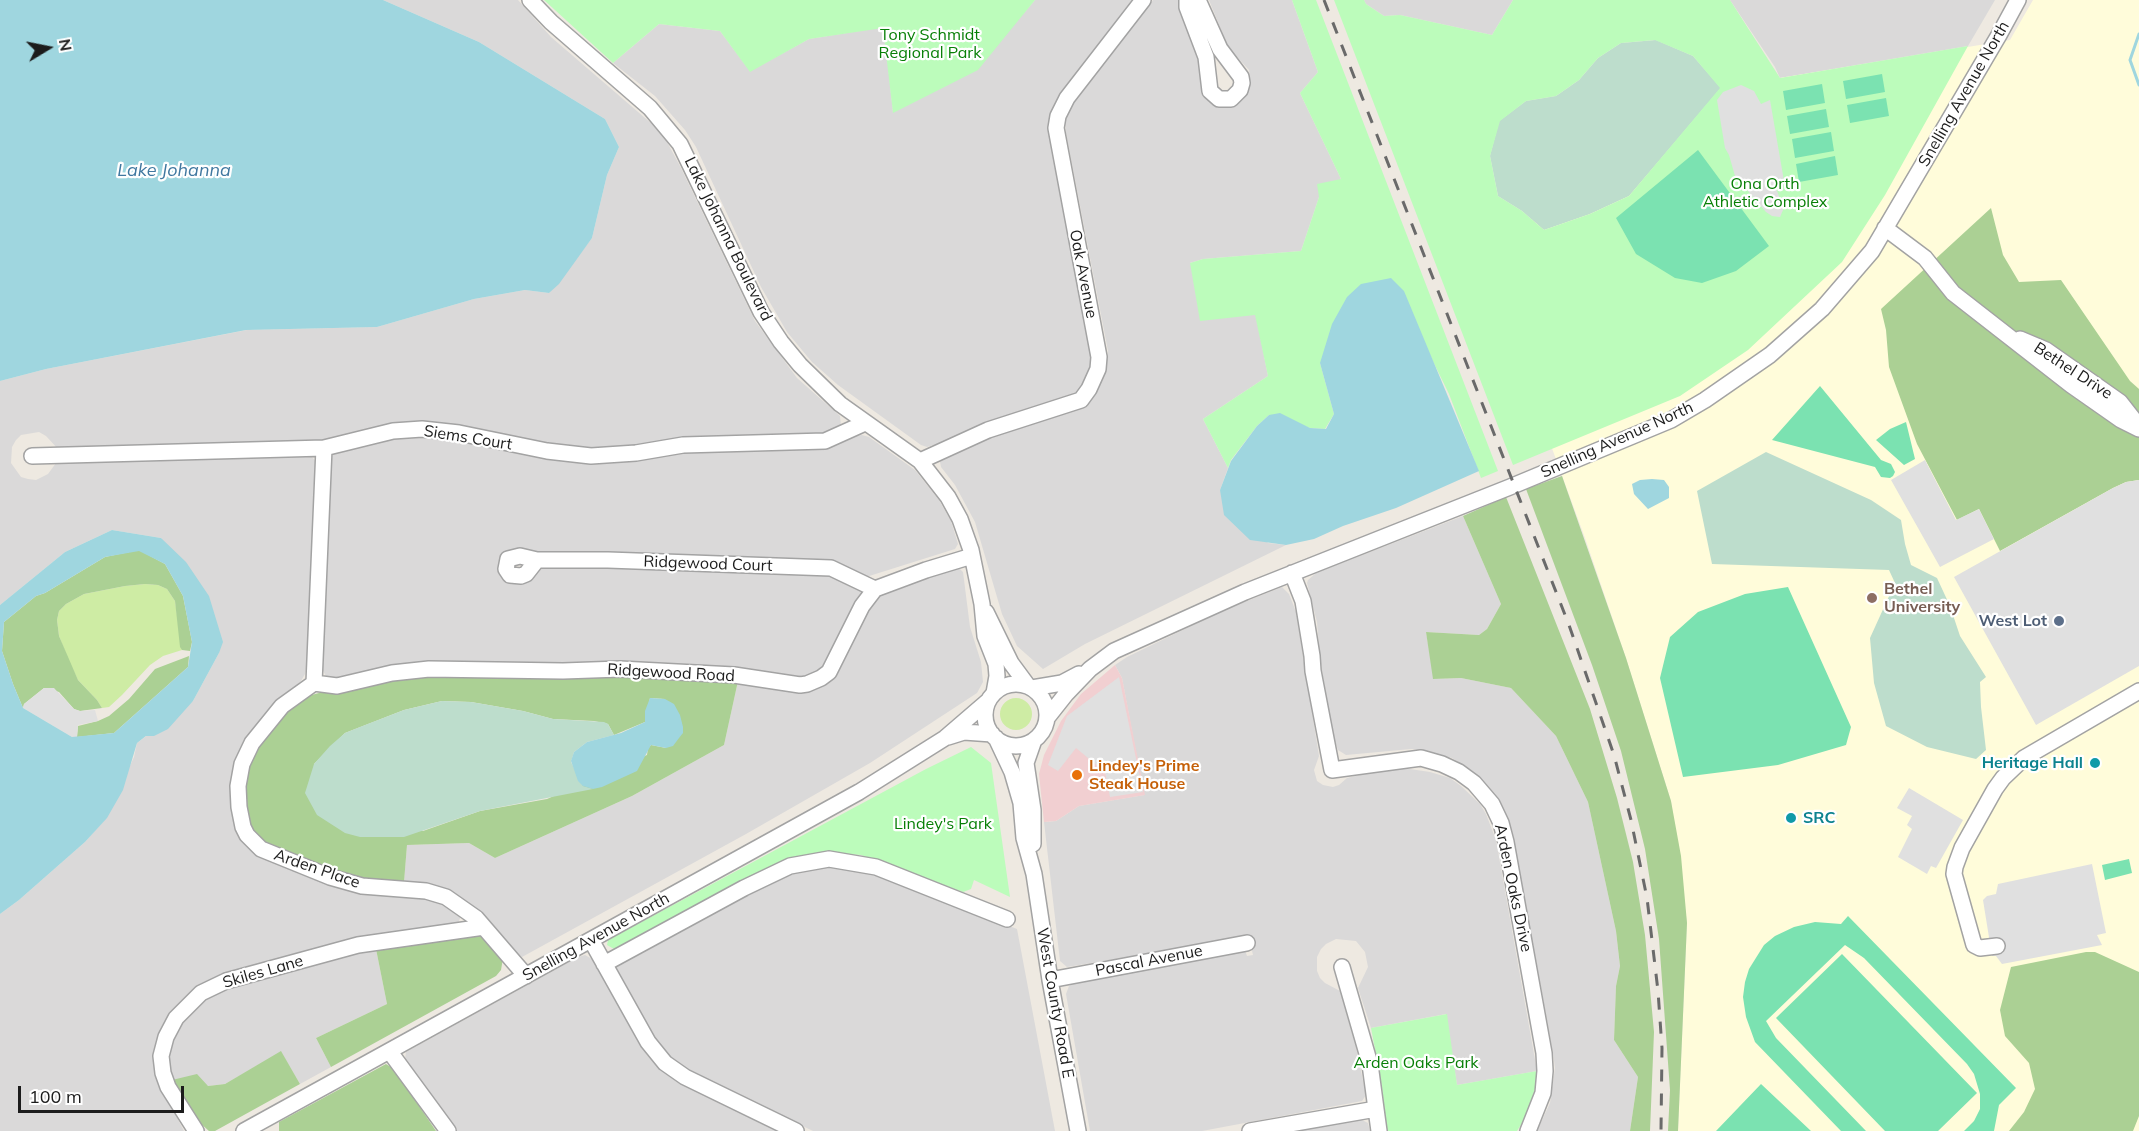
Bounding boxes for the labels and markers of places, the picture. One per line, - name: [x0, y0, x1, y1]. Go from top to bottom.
- place label: Bethel University: [1884, 579, 1960, 617]
- marker: Bethel University: [1865, 591, 1879, 605]
- place label: West Lot: [1979, 611, 2047, 631]
- marker: West Lot: [2052, 614, 2066, 628]
- place label: Heritage Hall: [1982, 753, 2083, 773]
- place label: Lindey's Prime Steak House: [1089, 756, 1199, 794]
- marker: Heritage Hall: [2088, 756, 2102, 770]
- marker: Lindey's Prime Steak House: [1070, 768, 1084, 782]
- place label: SRC: [1803, 808, 1835, 828]
- marker: SRC: [1784, 811, 1798, 825]

